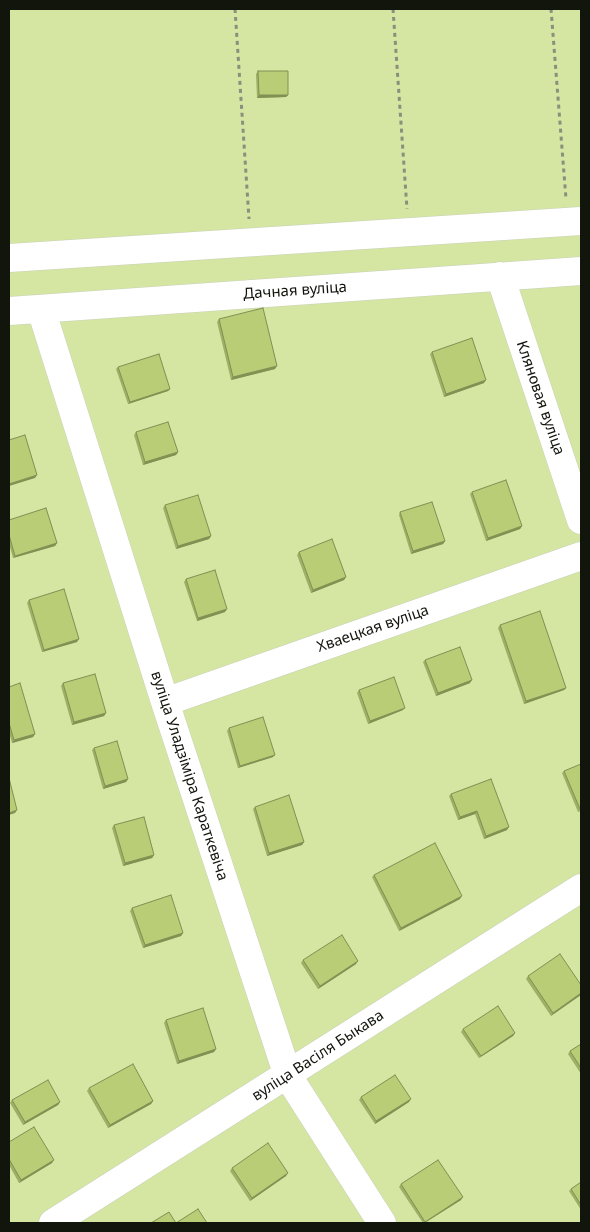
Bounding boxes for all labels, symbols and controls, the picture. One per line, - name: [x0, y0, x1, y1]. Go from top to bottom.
- street label: Дачная вуліца: [243, 278, 347, 304]
- street label: Кляновая вуліца: [512, 338, 568, 458]
- street label: Хваецкая вуліца: [315, 601, 431, 657]
- street label: вуліца Уладзіміра Караткевіча: [147, 669, 231, 883]
- street label: вуліца Васіля Быкава: [249, 1007, 387, 1105]

